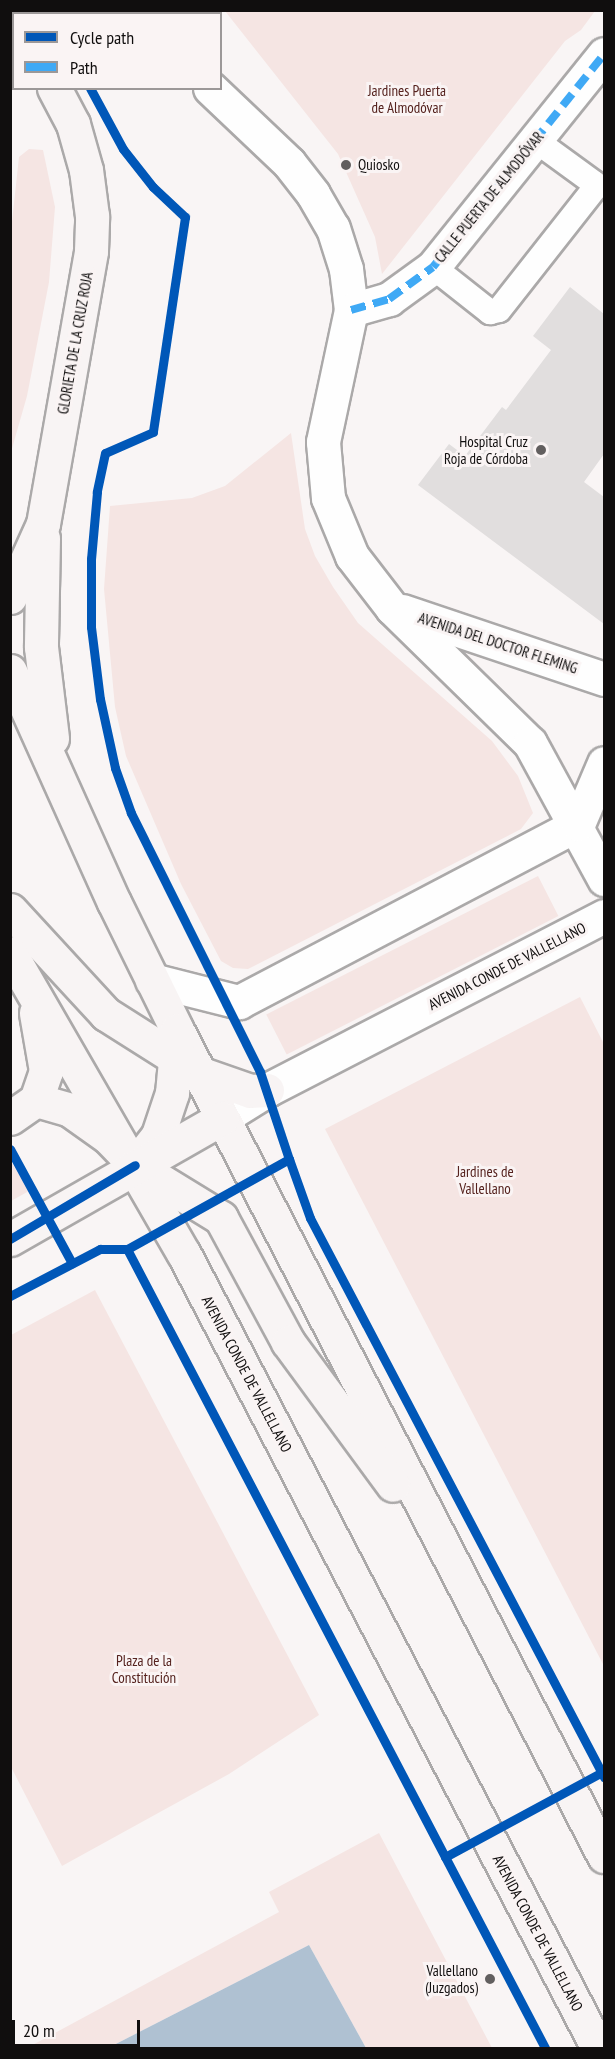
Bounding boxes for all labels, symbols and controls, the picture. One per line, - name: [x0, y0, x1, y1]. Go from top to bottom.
- legend: [12, 12, 222, 90]
- text: Cycle path: [70, 26, 134, 49]
- text: Path: [70, 56, 98, 79]
- park label: Jardines Puerta de Almodóvar: [368, 81, 446, 116]
- street label: CALLE PUERTA DE ALMODÓVAR: [430, 127, 548, 267]
- place label: Quiosko: [358, 156, 400, 174]
- marker: Quiosko: [339, 158, 353, 172]
- street label: GLORIETA DE LA CRUZ ROJA: [53, 270, 97, 416]
- place label: Hospital Cruz Roja de Córdoba: [444, 432, 528, 467]
- marker: Hospital Cruz Roja de Córdoba: [532, 441, 550, 459]
- street label: AVENIDA DEL DOCTOR FLEMING: [415, 609, 581, 677]
- street label: AVENIDA CONDE DE VALLELLANO: [425, 918, 589, 1014]
- park label: Jardines de Vallellano: [456, 1162, 514, 1197]
- street label: AVENIDA CONDE DE VALLELLANO: [198, 1292, 296, 1456]
- park label: Plaza de la Constitución: [112, 1651, 176, 1686]
- street label: AVENIDA CONDE DE VALLELLANO: [489, 1851, 587, 2015]
- place label: Vallellano (Juzgados): [425, 1961, 478, 1996]
- marker: Vallellano (Juzgados): [483, 1972, 497, 1986]
- scale bar: [15, 2008, 142, 2046]
- text: 20 m: [23, 2019, 55, 2042]

